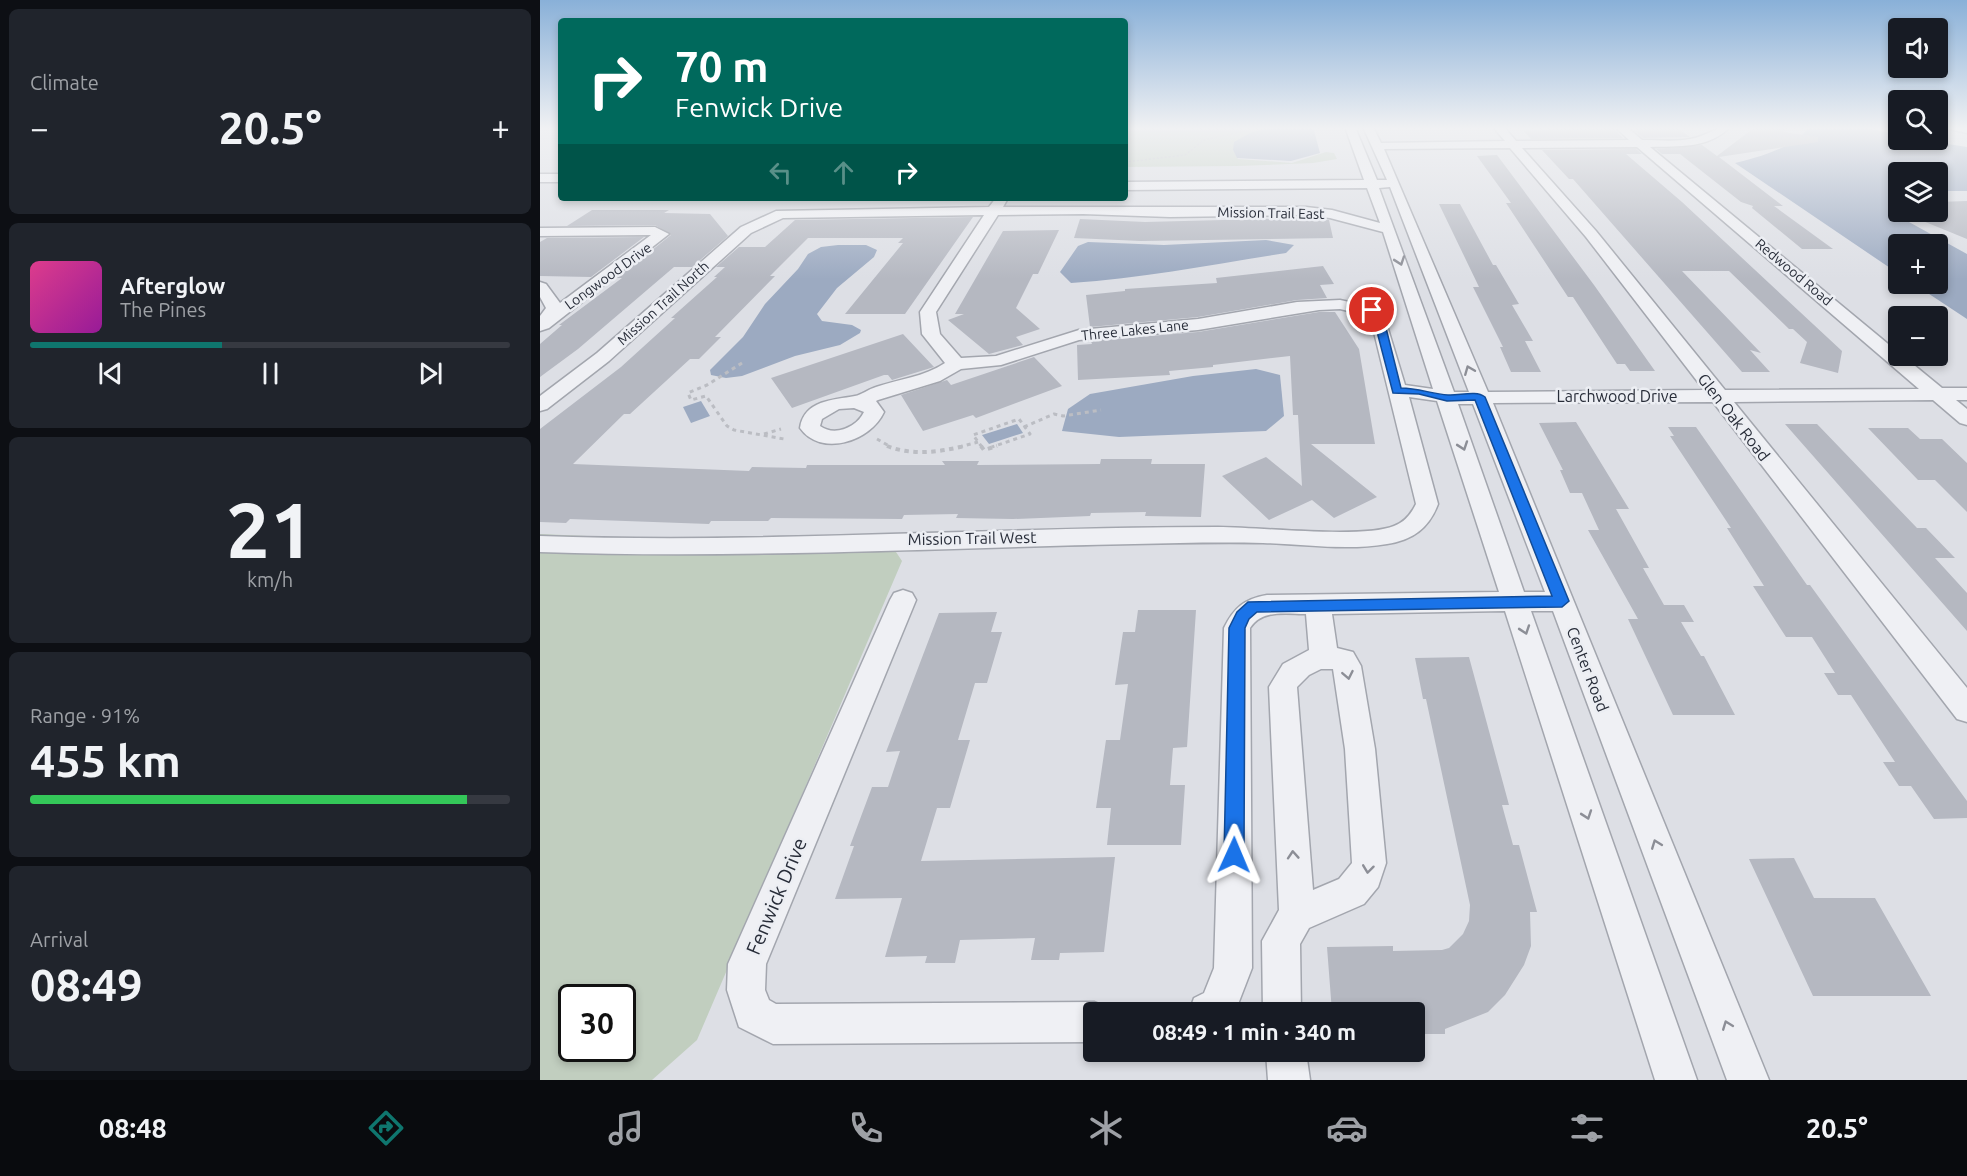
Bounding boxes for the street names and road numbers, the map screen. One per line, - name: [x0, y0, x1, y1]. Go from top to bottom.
- street label: Mission Trail East: [1217, 204, 1325, 222]
- street label: Redwood Road: [1752, 235, 1836, 309]
- street label: Longwood Drive: [562, 239, 654, 313]
- street label: Mission Trail North: [614, 258, 712, 348]
- street label: Three Lakes Lane: [1080, 316, 1190, 344]
- street label: Glen Oak Road: [1694, 370, 1774, 464]
- street label: Larchwood Drive: [1557, 387, 1677, 405]
- street label: Mission Trail West: [907, 528, 1037, 548]
- street label: Center Road: [1564, 624, 1612, 714]
- street label: Fenwick Drive: [741, 834, 811, 958]

